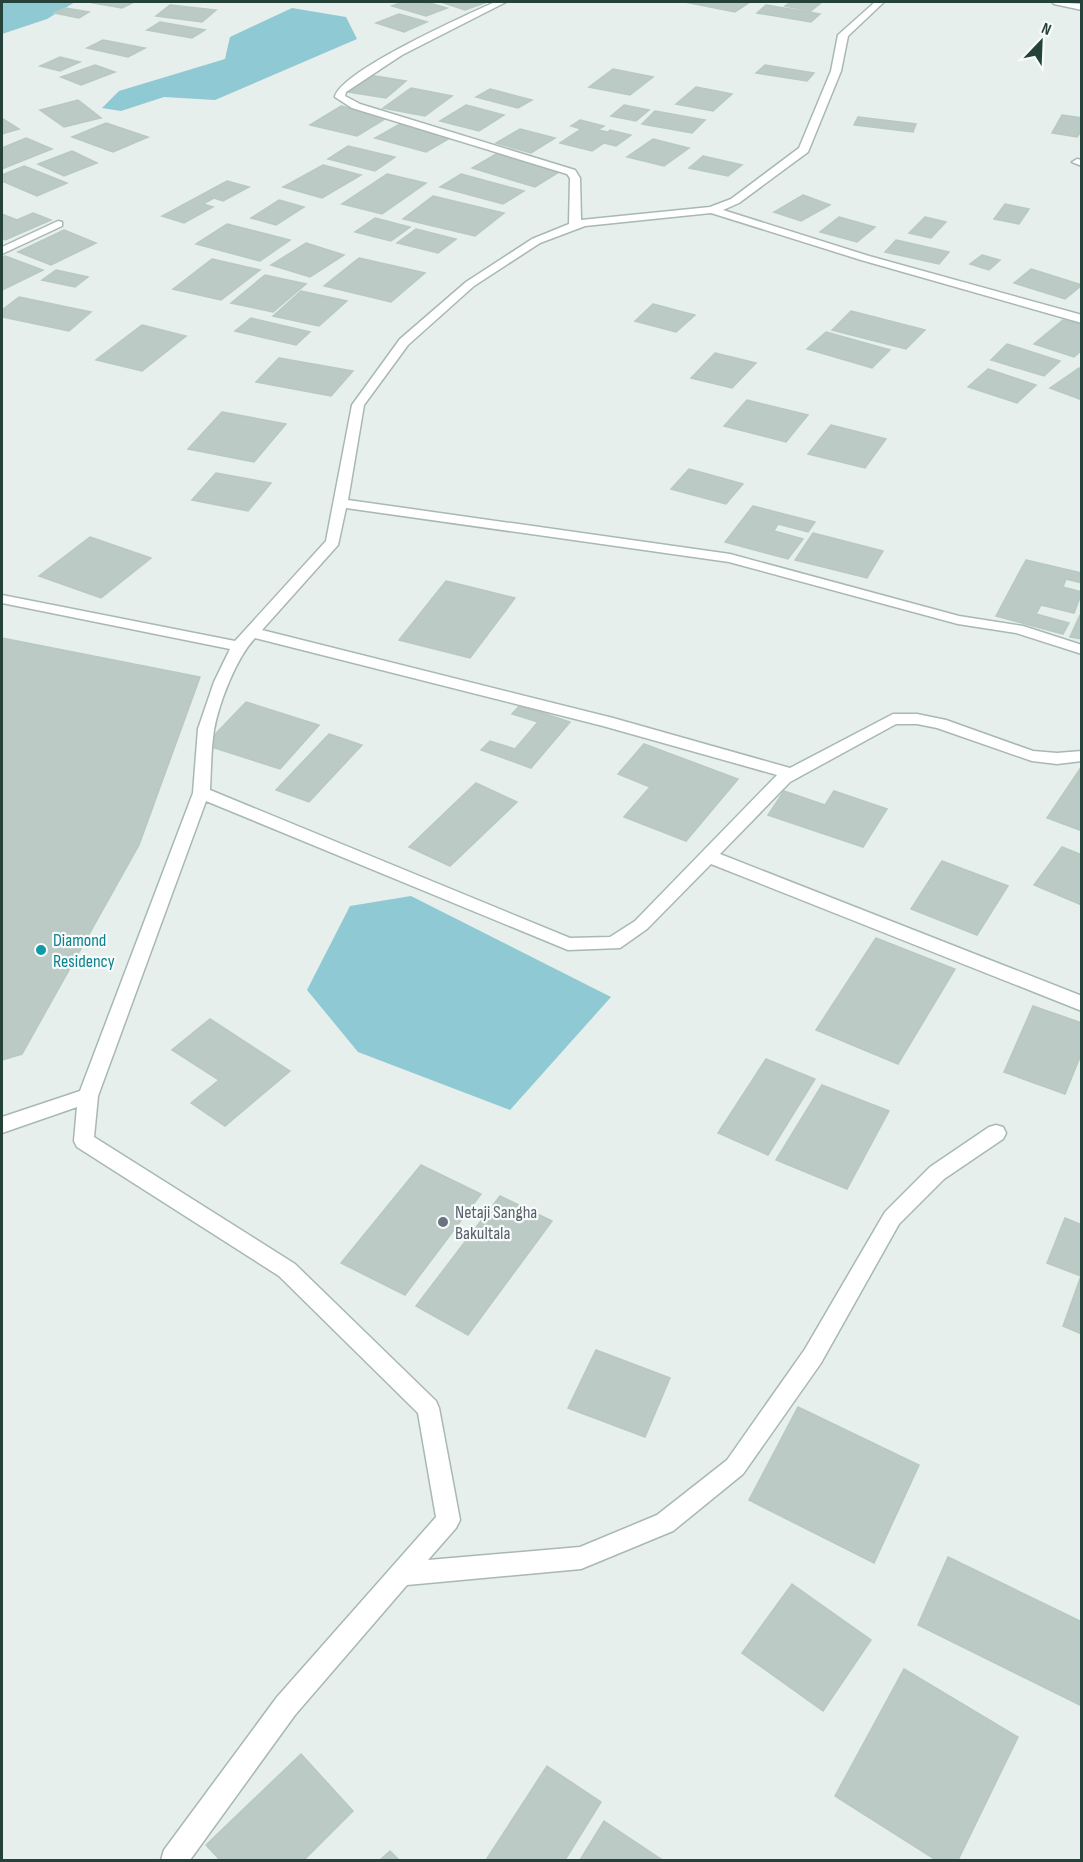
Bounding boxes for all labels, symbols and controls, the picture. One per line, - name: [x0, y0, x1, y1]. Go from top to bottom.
- north arrow: [1011, 12, 1071, 72]
- text: N: [1039, 19, 1054, 40]
- place label: Diamond Residency: [53, 930, 115, 972]
- marker: Diamond Residency: [34, 943, 48, 957]
- place label: Netaji Sangha Bakultala: [455, 1202, 537, 1244]
- marker: Netaji Sangha Bakultala: [436, 1215, 450, 1229]

